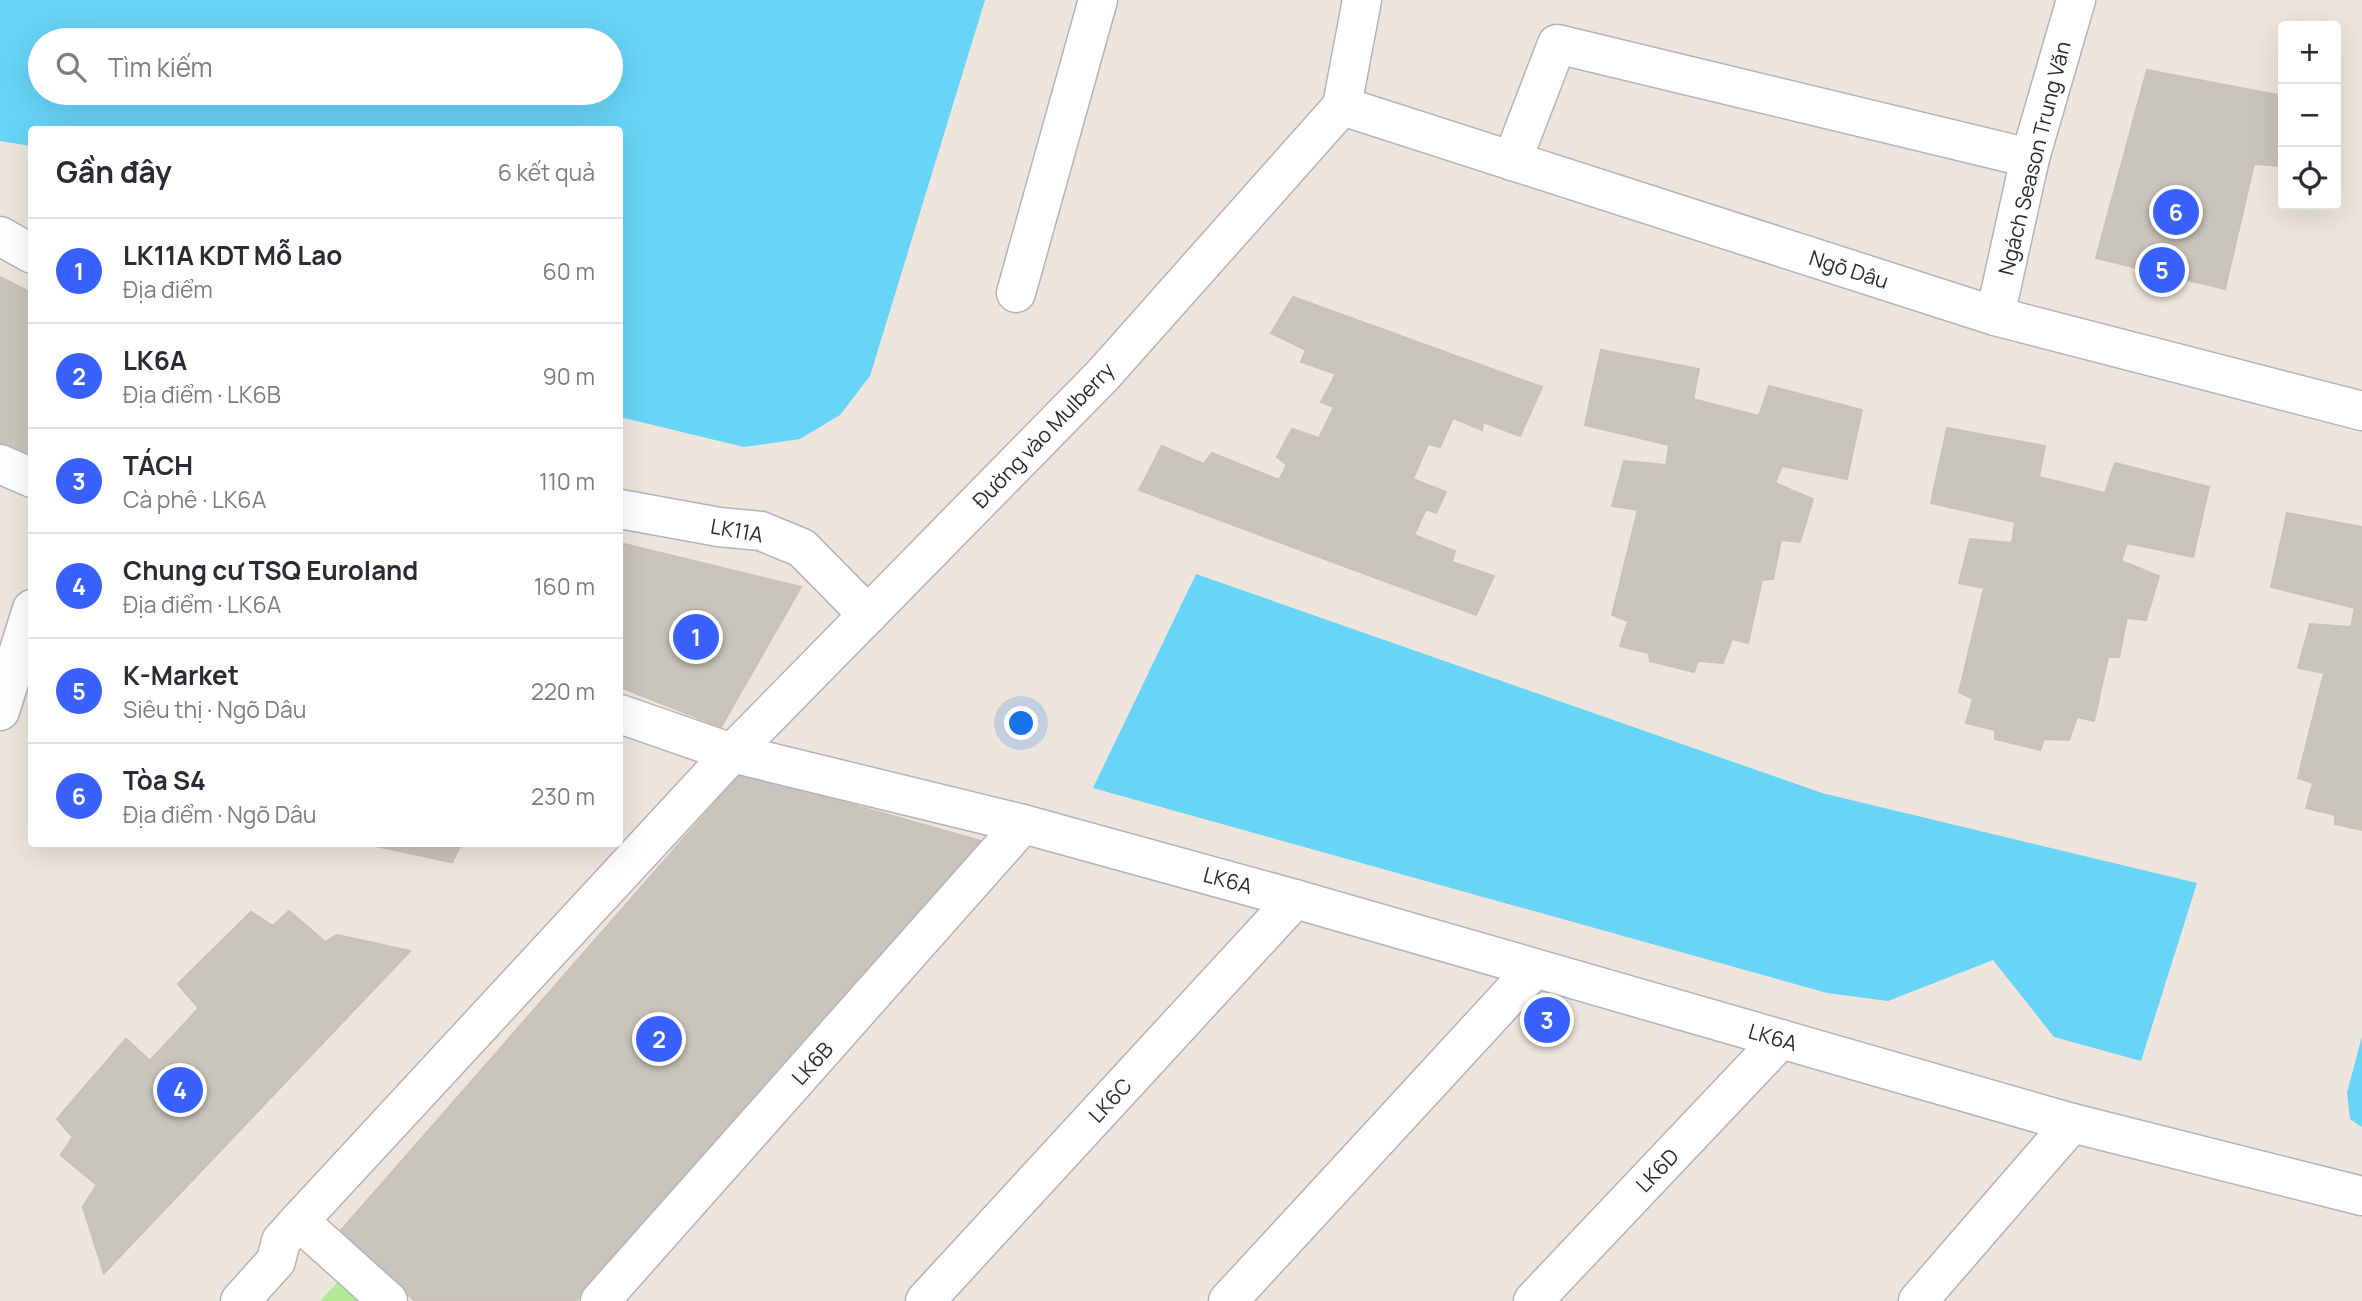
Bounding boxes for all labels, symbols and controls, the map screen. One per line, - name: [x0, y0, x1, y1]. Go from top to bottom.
- map controls: [2278, 21, 2341, 210]
- button: +: [2278, 21, 2341, 84]
- search box: [28, 28, 623, 105]
- street label: Ngách Season Trung Văn: [1991, 38, 2077, 278]
- icon: search: [52, 48, 90, 86]
- text: Tìm kiếm: [108, 49, 213, 85]
- button: −: [2278, 84, 2341, 147]
- button: locate: [2278, 147, 2341, 210]
- text: Gần đây: [56, 151, 172, 192]
- text: 6 kết quả: [498, 156, 595, 188]
- pin: 6: [2153, 186, 2199, 238]
- text: LK11A KDT Mỗ Lao: [123, 237, 342, 273]
- street label: Ngõ Dâu: [1806, 243, 1892, 295]
- pin: 5: [2139, 244, 2185, 296]
- text: 1: [74, 255, 84, 287]
- text: 60 m: [543, 255, 595, 287]
- text: Địa điểm: [123, 273, 213, 305]
- text: LK6A: [123, 342, 187, 378]
- street label: Đường vào Mulberry: [966, 356, 1120, 514]
- text: 2: [72, 360, 86, 392]
- text: 90 m: [543, 360, 595, 392]
- text: Địa điểm · LK6B: [123, 378, 281, 410]
- text: TÁCH: [123, 447, 193, 483]
- text: 3: [72, 465, 86, 497]
- text: 110 m: [539, 465, 595, 497]
- text: Cà phê · LK6A: [123, 483, 266, 515]
- street label: LK11A: [709, 512, 765, 548]
- text: Chung cư TSQ Euroland: [123, 552, 418, 588]
- text: 4: [72, 570, 86, 602]
- text: 160 m: [534, 570, 595, 602]
- text: Địa điểm · LK6A: [123, 588, 281, 620]
- pin: 1: [673, 611, 719, 663]
- text: K-Market: [123, 657, 239, 693]
- text: 5: [72, 675, 86, 707]
- text: 220 m: [531, 675, 595, 707]
- text: Siêu thị · Ngõ Dâu: [123, 693, 306, 725]
- your location: [1004, 706, 1038, 740]
- text: Tòa S4: [123, 762, 206, 798]
- text: 6: [72, 780, 86, 812]
- text: 230 m: [531, 780, 595, 812]
- text: Địa điểm · Ngõ Dâu: [123, 798, 317, 830]
- street label: LK6A: [1200, 860, 1256, 900]
- pin: 3: [1524, 994, 1570, 1046]
- pin: 2: [636, 1013, 682, 1065]
- street label: LK6A: [1745, 1017, 1801, 1057]
- street label: LK6B: [785, 1035, 839, 1091]
- pin: 4: [157, 1064, 203, 1116]
- street label: LK6C: [1082, 1072, 1138, 1128]
- street label: LK6D: [1629, 1142, 1685, 1198]

